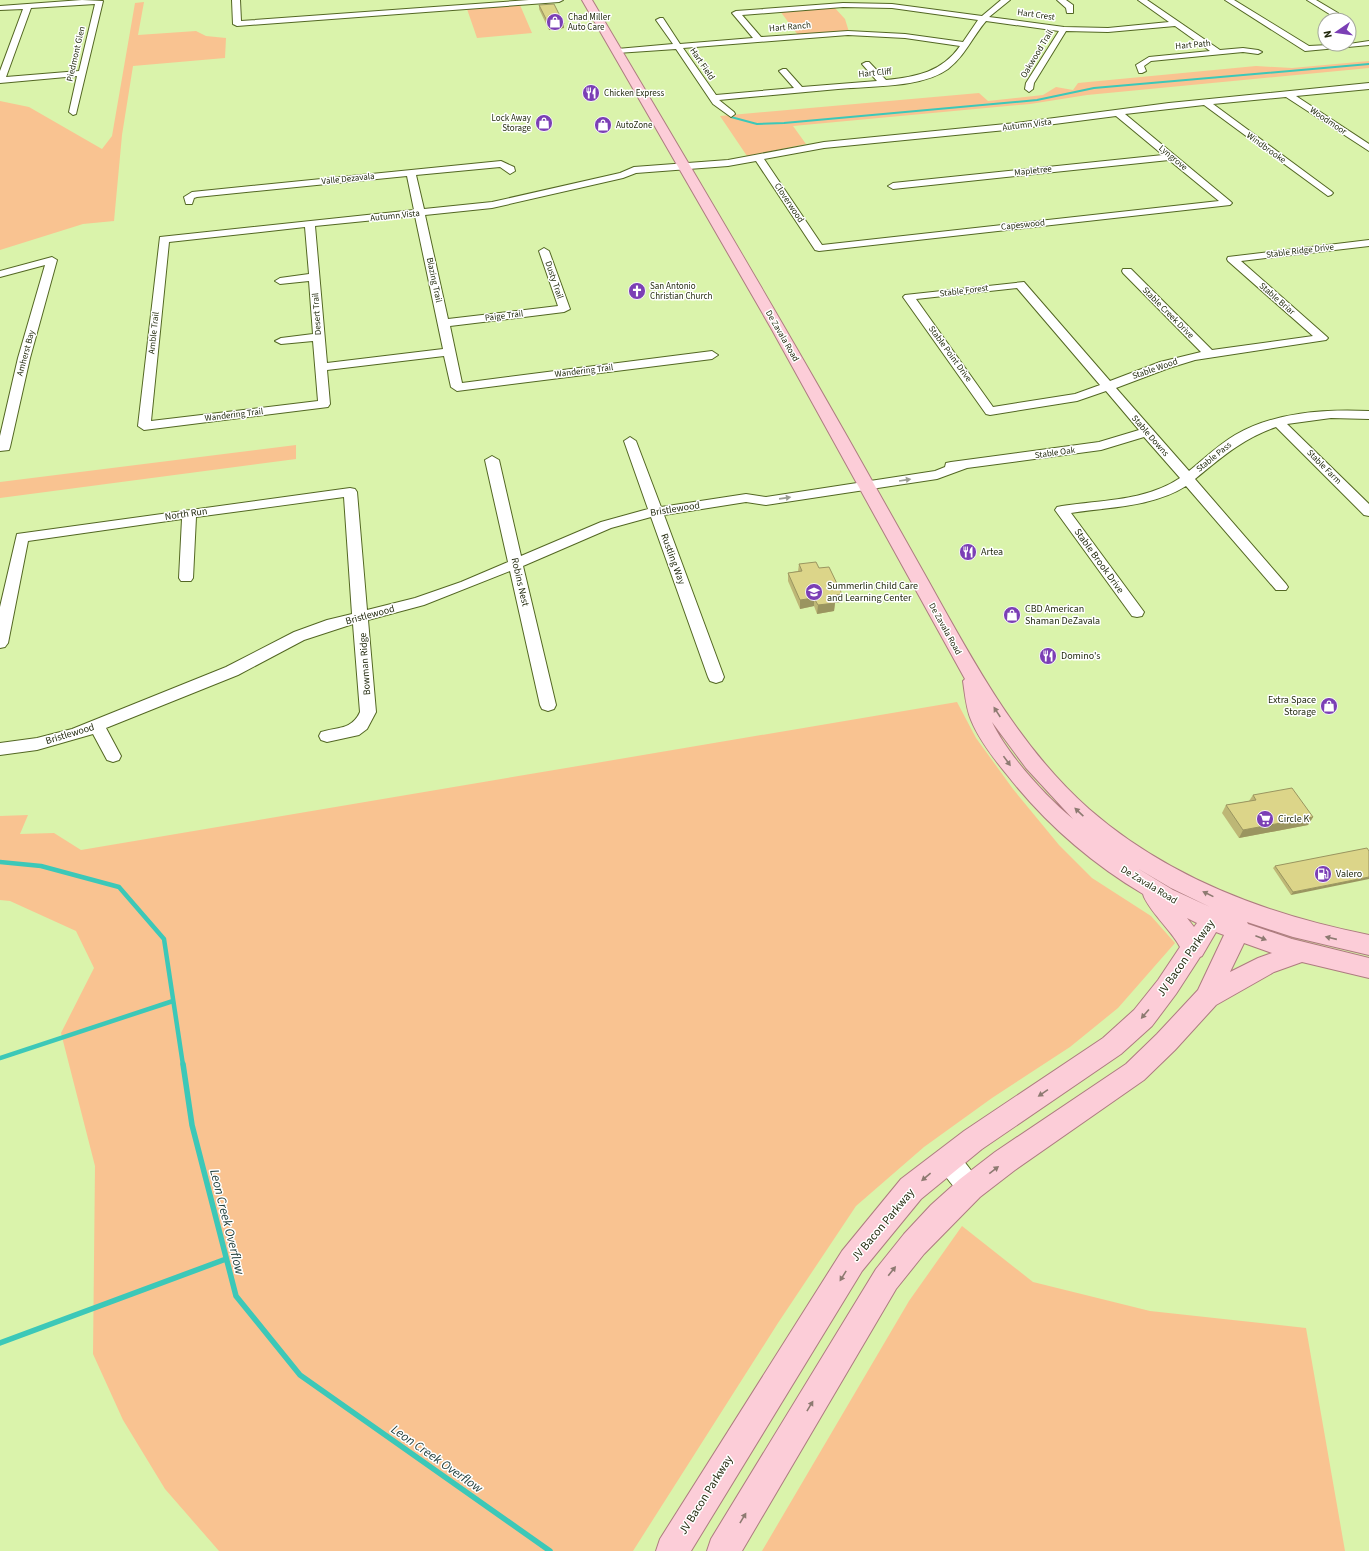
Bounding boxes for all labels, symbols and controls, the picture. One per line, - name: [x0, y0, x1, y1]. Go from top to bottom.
- street label: Hart Crest: [1016, 6, 1056, 24]
- place label: Chad Miller Auto Care: [568, 11, 611, 34]
- shop icon: Chad Miller Auto Care: [545, 12, 565, 32]
- north arrow: [1317, 12, 1357, 52]
- street label: Hart Ranch: [769, 19, 812, 35]
- street label: Piedmont Glen: [63, 25, 89, 83]
- street label: Oakwood Trail: [1017, 27, 1057, 81]
- text: N: [1320, 29, 1336, 39]
- street label: Hart Path: [1175, 37, 1211, 53]
- street label: Hart Field: [686, 45, 718, 83]
- street label: Hart Cliff: [858, 65, 893, 81]
- restaurant icon: Chicken Express: [581, 83, 601, 103]
- place label: Chicken Express: [604, 87, 665, 100]
- street label: Woodmoor: [1307, 104, 1350, 139]
- place label: Lock Away Storage: [492, 112, 532, 135]
- shop icon: Lock Away Storage: [534, 113, 554, 133]
- shop icon: AutoZone: [593, 115, 613, 135]
- street label: Autumn Vista: [1002, 116, 1052, 134]
- place label: AutoZone: [616, 119, 653, 132]
- street label: Windbrooke: [1244, 129, 1289, 167]
- street label: Lyngrove: [1156, 142, 1191, 174]
- street label: Mapletree: [1014, 163, 1053, 179]
- street label: Valle Dezavala: [321, 170, 375, 188]
- street label: Cloverwood: [771, 181, 807, 225]
- street label: Autumn Vista: [370, 207, 420, 225]
- street label: Capeswood: [1000, 216, 1046, 234]
- street label: Stable Ridge Drive: [1265, 240, 1335, 262]
- street label: Blazing Trail: [423, 256, 445, 304]
- street label: Dusty Trail: [541, 259, 567, 301]
- place label: San Antonio Christian Church: [650, 280, 713, 303]
- street label: Stable Briar: [1256, 280, 1298, 319]
- church icon: San Antonio Christian Church: [627, 281, 647, 301]
- street label: Stable Forest: [939, 282, 989, 300]
- street label: Stable Creek Drive: [1139, 284, 1197, 342]
- street label: Desert Trail: [309, 292, 325, 336]
- street label: Paige Trail: [484, 307, 524, 325]
- street label: De Zavala Road: [762, 308, 802, 364]
- street label: Amble Trail: [145, 311, 163, 355]
- street label: Stable Point Drive: [925, 323, 975, 385]
- street label: Amherst Bay: [14, 328, 39, 378]
- street label: Stable Wood: [1131, 355, 1180, 383]
- street label: Wandering Trail: [554, 361, 614, 381]
- street label: Wandering Trail: [204, 405, 264, 425]
- street label: Stable Downs: [1128, 412, 1172, 460]
- street label: Stable Pass: [1193, 438, 1235, 475]
- street label: Stable Oak: [1034, 444, 1076, 462]
- street label: Stable Farm: [1304, 447, 1344, 487]
- one-way arrow: [899, 477, 911, 483]
- one-way arrow: [779, 495, 791, 501]
- street label: Bristlewood: [649, 498, 701, 520]
- street label: North Run: [164, 504, 208, 524]
- street label: Stable Brook Drive: [1071, 526, 1127, 596]
- street label: Rustling Way: [657, 531, 689, 587]
- restaurant icon: Artea: [958, 542, 978, 562]
- place label: Artea: [981, 545, 1003, 559]
- street label: Robins Nest: [508, 556, 533, 608]
- place label: Summerlin Child Care and Learning Center: [827, 579, 918, 605]
- school or university icon: Summerlin Child Care and Learning Center: [804, 582, 824, 602]
- street label: De Zavala Road: [925, 601, 965, 657]
- street label: Bristlewood: [344, 602, 396, 628]
- place label: CBD American Shaman DeZavala: [1025, 602, 1100, 628]
- shop icon: CBD American Shaman DeZavala: [1002, 605, 1022, 625]
- street label: Bowman Ridge: [356, 632, 374, 696]
- restaurant icon: Domino's: [1038, 646, 1058, 666]
- place label: Domino's: [1061, 649, 1100, 663]
- place label: Extra Space Storage: [1268, 693, 1316, 719]
- shop icon: Extra Space Storage: [1319, 696, 1339, 716]
- one-way arrow: [994, 706, 1001, 718]
- street label: Bristlewood: [44, 720, 96, 748]
- one-way arrow: [1003, 756, 1011, 766]
- one-way arrow: [1075, 808, 1084, 817]
- supermarket icon: Circle K: [1255, 809, 1275, 829]
- place label: Circle K: [1278, 812, 1310, 826]
- street label: De Zavala Road: [1118, 863, 1180, 907]
- fuel station icon: Valero: [1313, 864, 1333, 884]
- place label: Valero: [1336, 867, 1362, 881]
- one-way arrow: [1203, 891, 1214, 898]
- street label: JV Bacon Parkway: [1153, 916, 1219, 1000]
- one-way arrow: [1325, 934, 1337, 940]
- one-way arrow: [1256, 936, 1268, 942]
- one-way arrow: [1141, 1009, 1150, 1019]
- one-way arrow: [1038, 1089, 1048, 1097]
- one-way arrow: [988, 1166, 999, 1174]
- water label: Leon Creek Overflow: [205, 1167, 249, 1277]
- one-way arrow: [921, 1172, 931, 1182]
- street label: JV Bacon Parkway: [847, 1184, 919, 1265]
- one-way arrow: [888, 1266, 897, 1277]
- one-way arrow: [839, 1270, 846, 1282]
- one-way arrow: [806, 1400, 813, 1412]
- water label: Leon Creek Overflow: [387, 1421, 487, 1498]
- street label: JV Bacon Parkway: [675, 1452, 737, 1538]
- one-way arrow: [739, 1513, 747, 1523]

